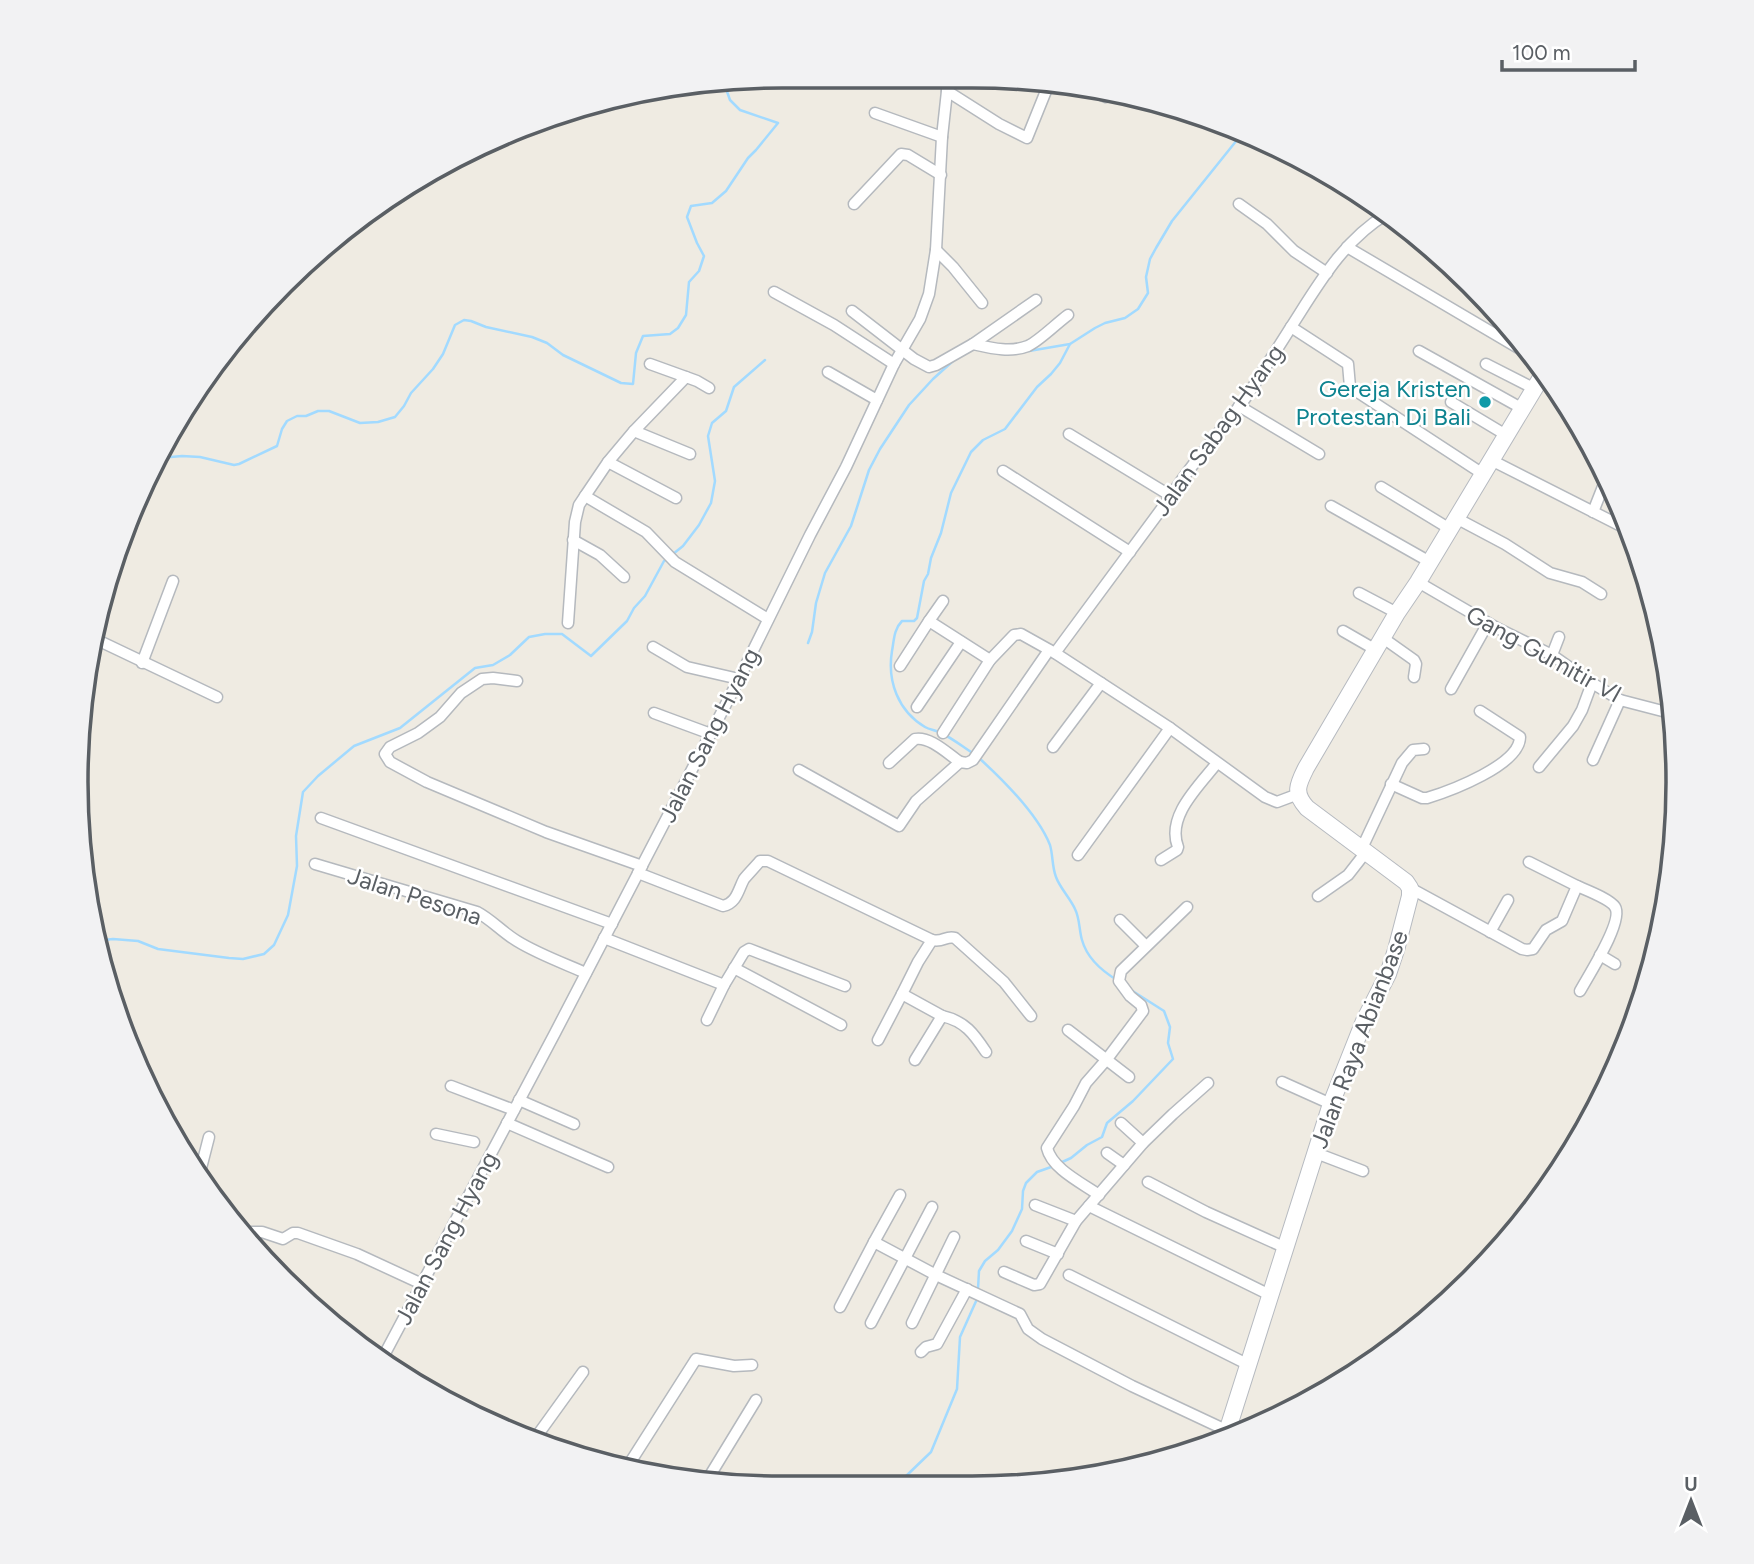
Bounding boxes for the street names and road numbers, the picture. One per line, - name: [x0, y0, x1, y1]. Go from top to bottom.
- street label: Jalan Sabag Hyang: [1146, 339, 1290, 521]
- street label: Gang Gumitir VI: [1461, 599, 1627, 709]
- street label: Jalan Sang Hyang: [653, 643, 765, 827]
- street label: Jalan Pesona: [344, 861, 486, 931]
- street label: Jalan Raya Abianbase: [1304, 926, 1414, 1152]
- street label: Jalan Sang Hyang: [388, 1146, 504, 1330]

